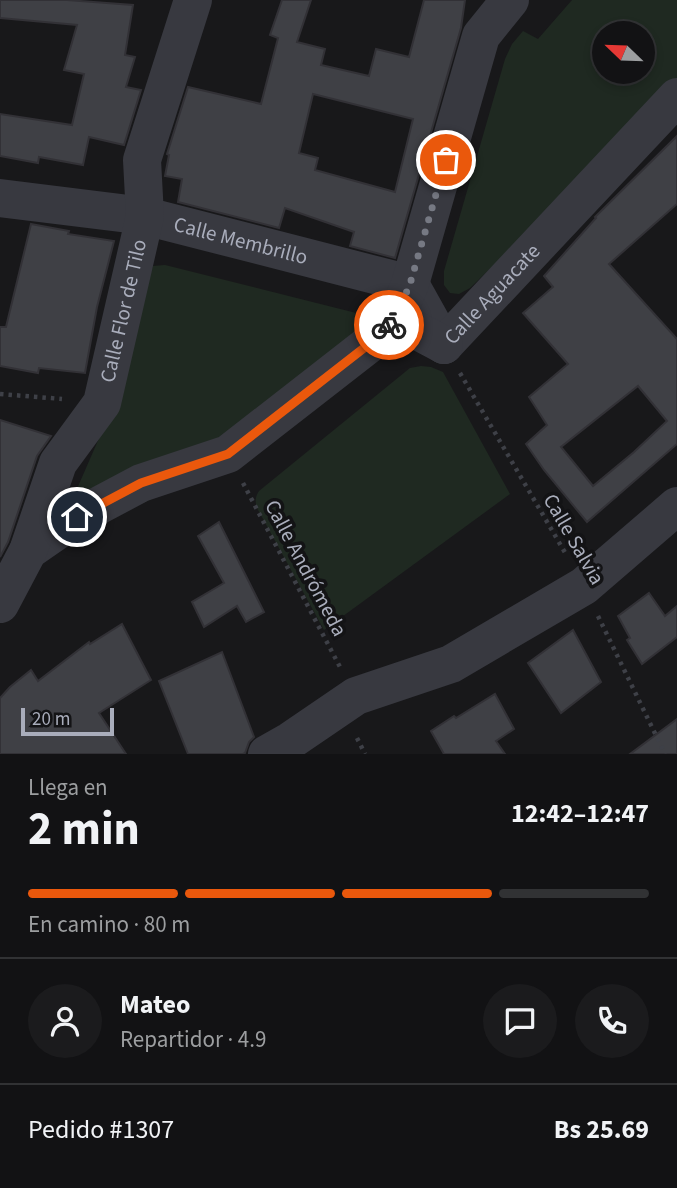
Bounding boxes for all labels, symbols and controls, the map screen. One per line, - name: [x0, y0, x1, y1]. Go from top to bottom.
- north arrow: [592, 21, 654, 84]
- map controls: [592, 21, 655, 84]
- pin: [416, 130, 476, 190]
- icon: bag: [427, 141, 465, 179]
- street label: Calle Membrillo: [171, 209, 311, 272]
- street label: Calle Flor de Tilo: [92, 236, 154, 385]
- street label: Calle Aguacate: [437, 237, 547, 351]
- courier: [354, 290, 424, 360]
- icon: bike: [370, 306, 408, 344]
- pin: [47, 487, 107, 547]
- street label: Calle Salvia: [536, 488, 612, 590]
- street label: Calle Andrómeda: [257, 494, 355, 642]
- icon: home: [58, 498, 96, 536]
- scale bar: [21, 705, 114, 737]
- text: 20 m: [32, 706, 70, 733]
- text: Llega en: [28, 771, 108, 804]
- text: 12:42–12:47: [511, 795, 649, 832]
- text: 2 min: [28, 797, 140, 862]
- text: En camino · 80 m: [28, 908, 190, 941]
- button: person: [28, 984, 102, 1058]
- button: chat: [483, 984, 557, 1058]
- button: phone: [575, 984, 649, 1058]
- text: Mateo: [120, 986, 190, 1023]
- text: Repartidor · 4.9: [120, 1023, 266, 1056]
- text: Pedido #1307: [28, 1111, 174, 1148]
- text: Bs 25.69: [554, 1111, 649, 1148]

